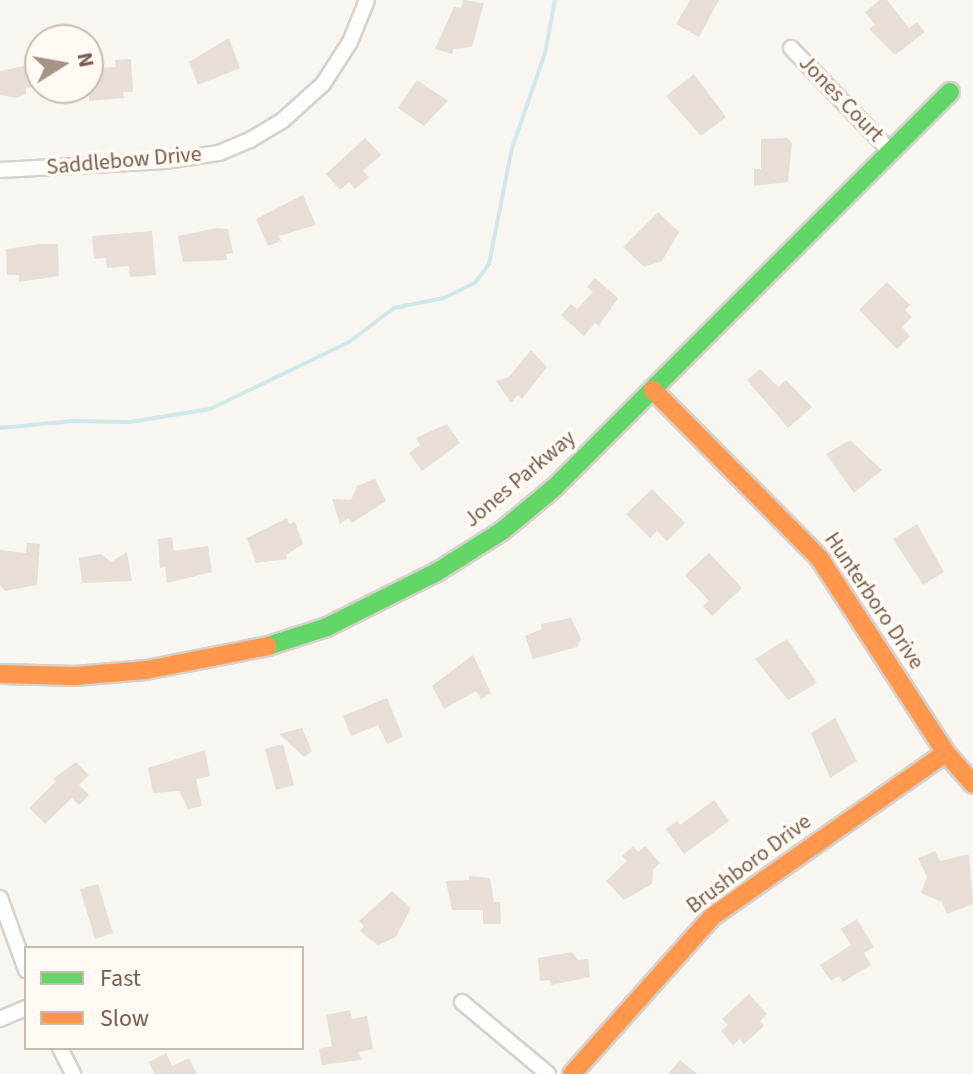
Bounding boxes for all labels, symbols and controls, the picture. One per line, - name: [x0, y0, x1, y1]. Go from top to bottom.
- north arrow: [24, 24, 104, 104]
- text: N: [68, 50, 103, 70]
- street label: Jones Court: [793, 50, 889, 148]
- street label: Saddlebow Drive: [45, 141, 203, 181]
- street label: Jones Parkway: [459, 425, 581, 533]
- street label: Hunterboro Drive: [818, 527, 930, 675]
- street label: Brushboro Drive: [681, 809, 817, 919]
- legend: [24, 946, 304, 1050]
- text: Fast: [100, 961, 141, 996]
- text: Slow: [100, 1001, 149, 1036]

